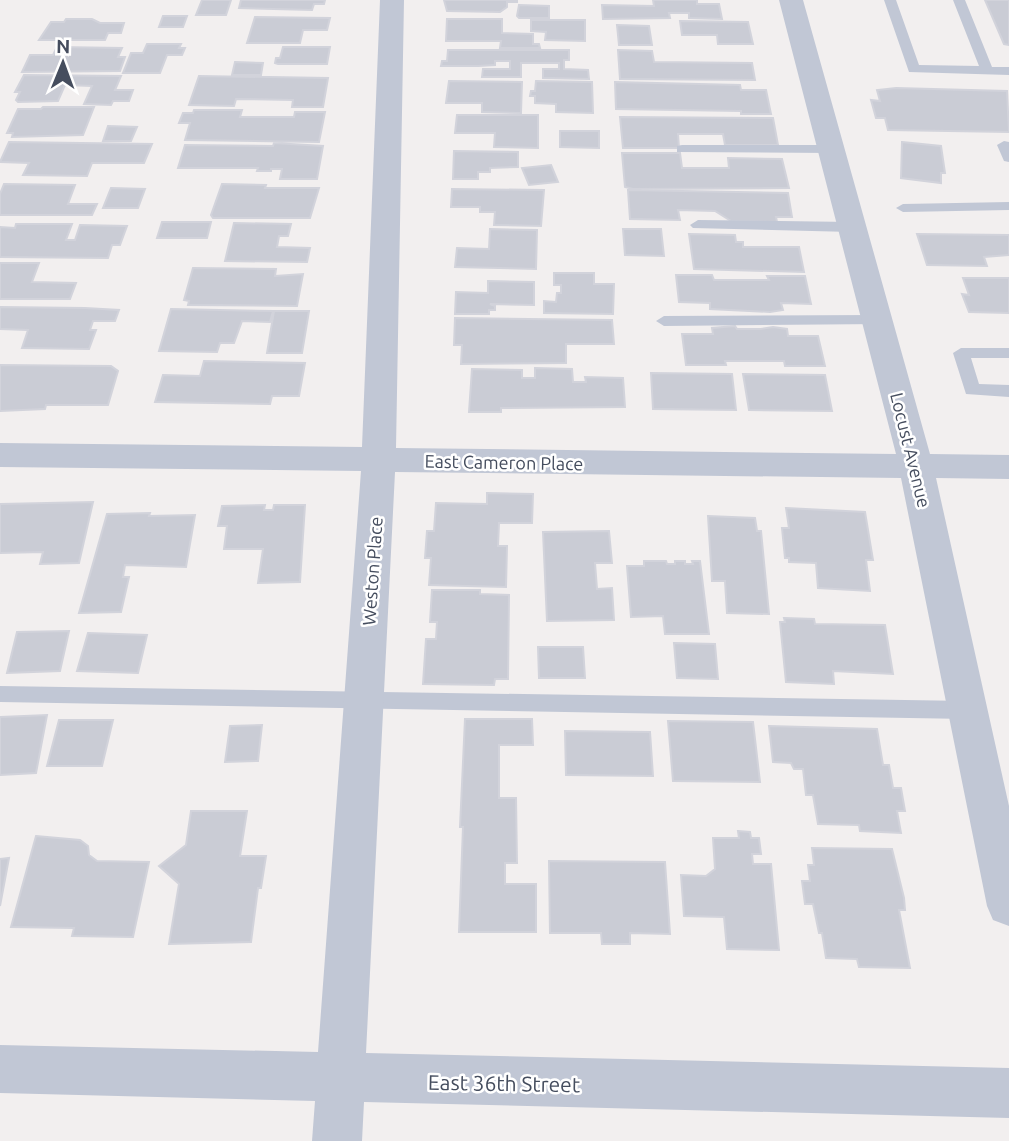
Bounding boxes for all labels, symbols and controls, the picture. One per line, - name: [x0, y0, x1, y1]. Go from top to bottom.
- north arrow: [28, 28, 98, 98]
- text: N: [56, 35, 71, 57]
- street label: Locust Avenue: [887, 390, 935, 510]
- street label: East Cameron Place: [424, 451, 584, 473]
- street label: Weston Place: [358, 516, 386, 626]
- street label: East 36th Street: [428, 1070, 580, 1096]

